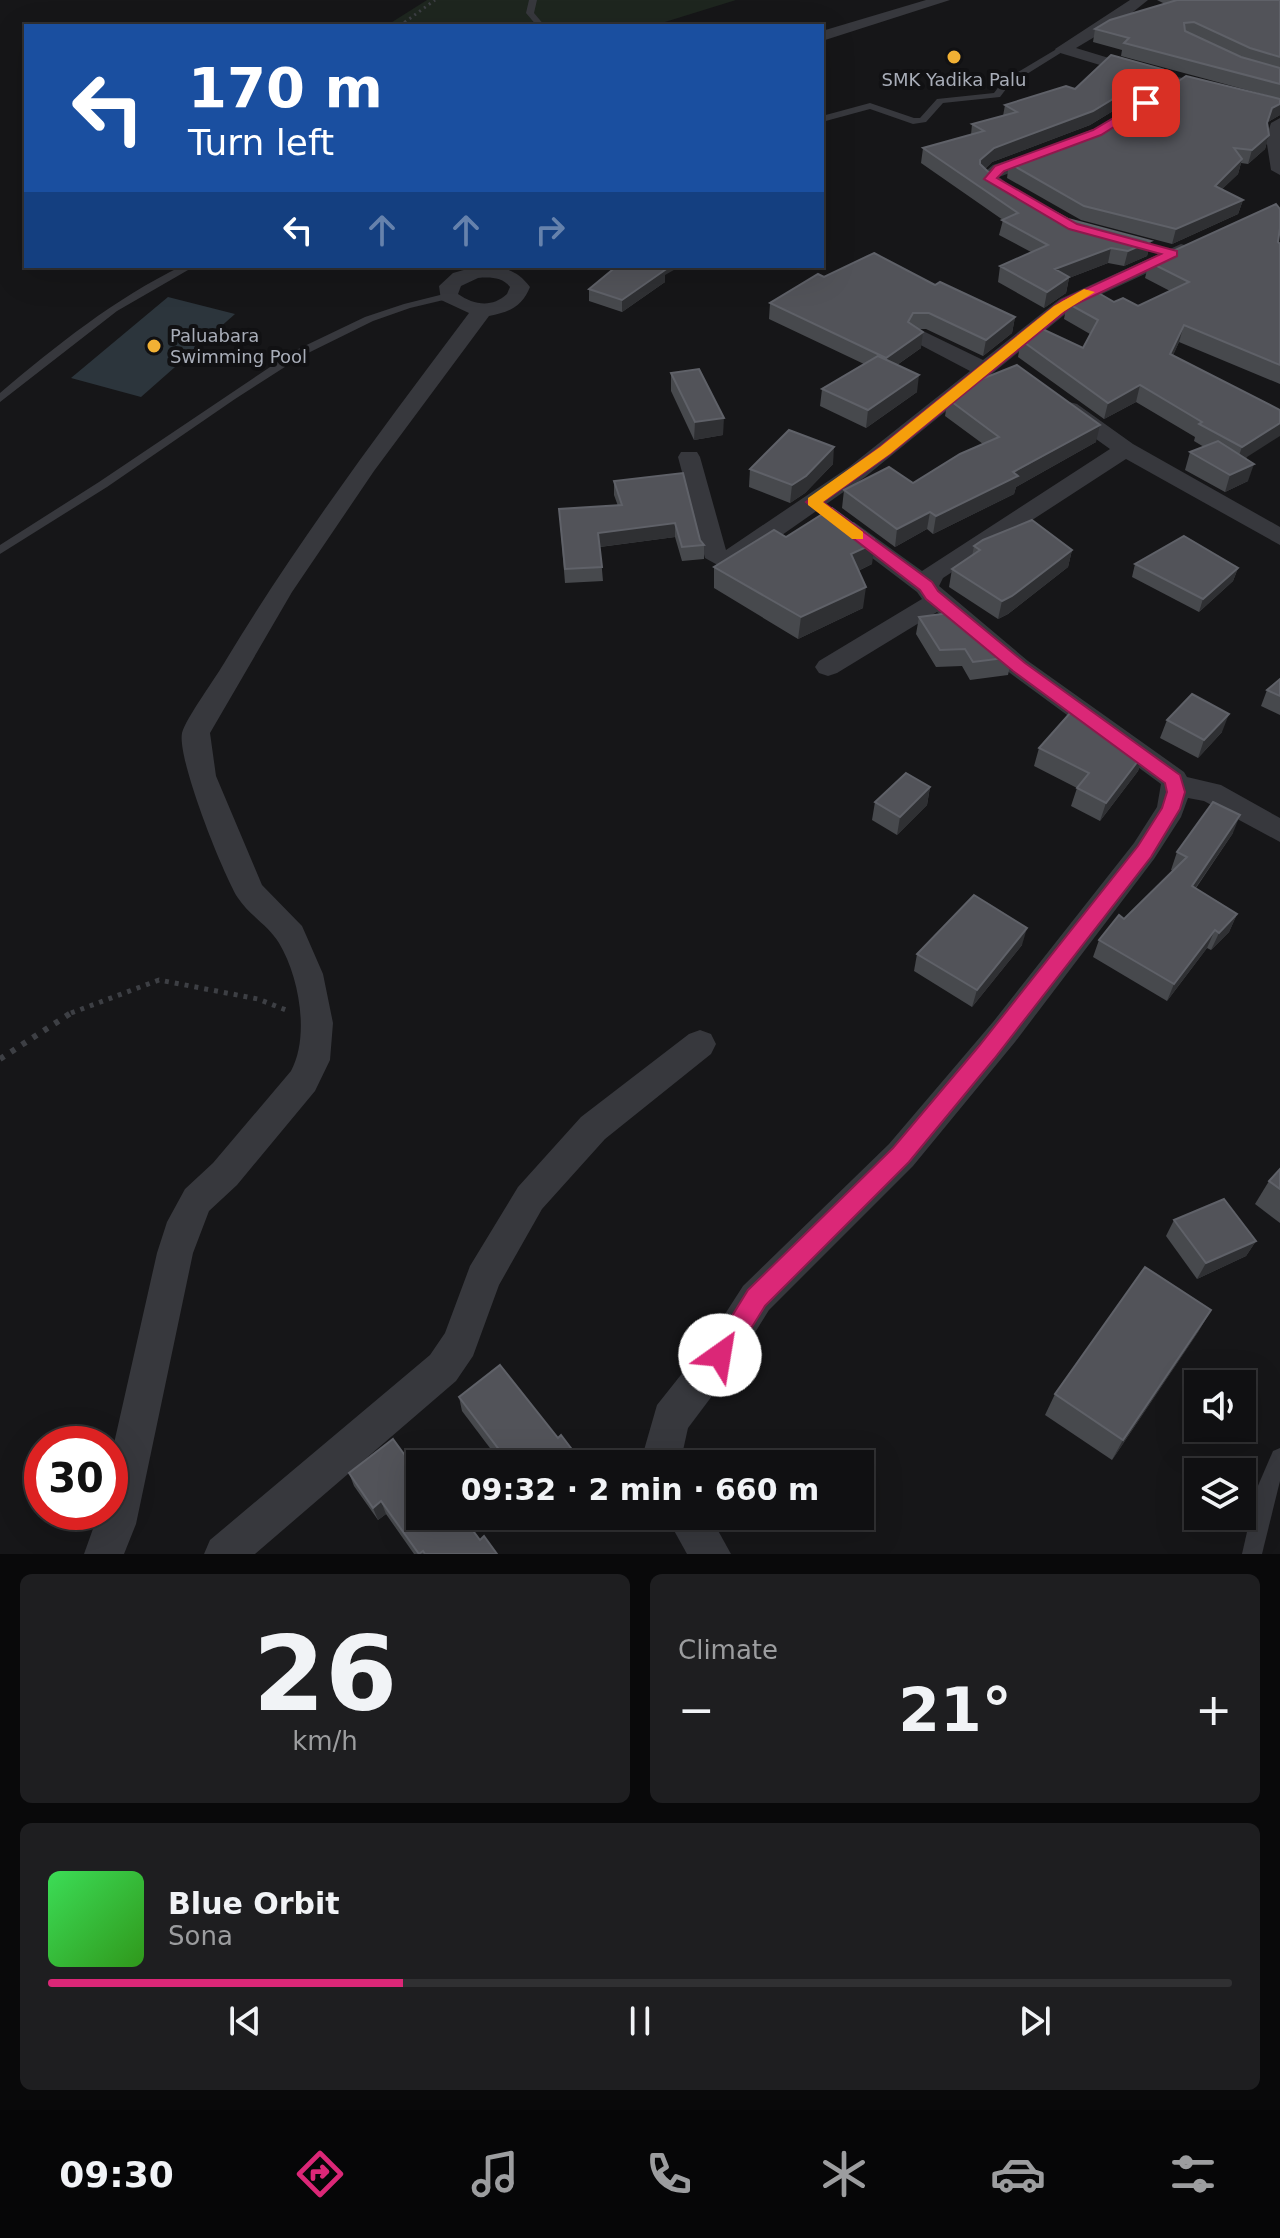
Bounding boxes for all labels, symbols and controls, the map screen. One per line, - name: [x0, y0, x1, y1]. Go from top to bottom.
- marker: SMK Yadika Palu: [945, 48, 963, 66]
- text: 170 m: [188, 55, 383, 120]
- icon: left: [56, 56, 160, 160]
- place label: SMK Yadika Palu: [882, 69, 1026, 90]
- pin: [1112, 69, 1180, 137]
- icon: arrive: [1124, 81, 1168, 125]
- text: Turn left: [188, 122, 334, 163]
- icon: left: [276, 208, 320, 252]
- icon: ahead: [360, 208, 404, 252]
- icon: ahead: [444, 208, 488, 252]
- icon: right: [528, 208, 572, 252]
- place label: Paluabara Swimming Pool: [170, 325, 307, 367]
- marker: Paluabara Swimming Pool: [145, 337, 163, 355]
- position arrow: [678, 1313, 762, 1397]
- map controls: [1184, 1370, 1256, 1530]
- button: sound: [1184, 1370, 1256, 1442]
- speed limit sign: 30: [24, 1426, 128, 1530]
- button: layers: [1184, 1458, 1256, 1530]
- text: 09:32 · 2 min · 660 m: [461, 1472, 819, 1507]
- text: 26: [253, 1613, 397, 1735]
- text: Climate: [678, 1635, 778, 1665]
- text: 21°: [898, 1675, 1012, 1745]
- text: −: [678, 1684, 715, 1735]
- text: +: [1195, 1684, 1232, 1735]
- text: km/h: [292, 1726, 358, 1756]
- text: Blue Orbit: [168, 1886, 340, 1921]
- text: Sona: [168, 1921, 233, 1951]
- icon: previous: [223, 1999, 267, 2043]
- icon: pause: [618, 1999, 662, 2043]
- icon: next: [1013, 1999, 1057, 2043]
- icon: directions: [292, 2146, 348, 2202]
- icon: music: [467, 2146, 523, 2202]
- icon: phone: [641, 2146, 697, 2202]
- icon: climate: [816, 2146, 872, 2202]
- icon: car: [990, 2146, 1046, 2202]
- icon: filters: [1165, 2146, 1221, 2202]
- text: 09:30: [59, 2154, 174, 2195]

